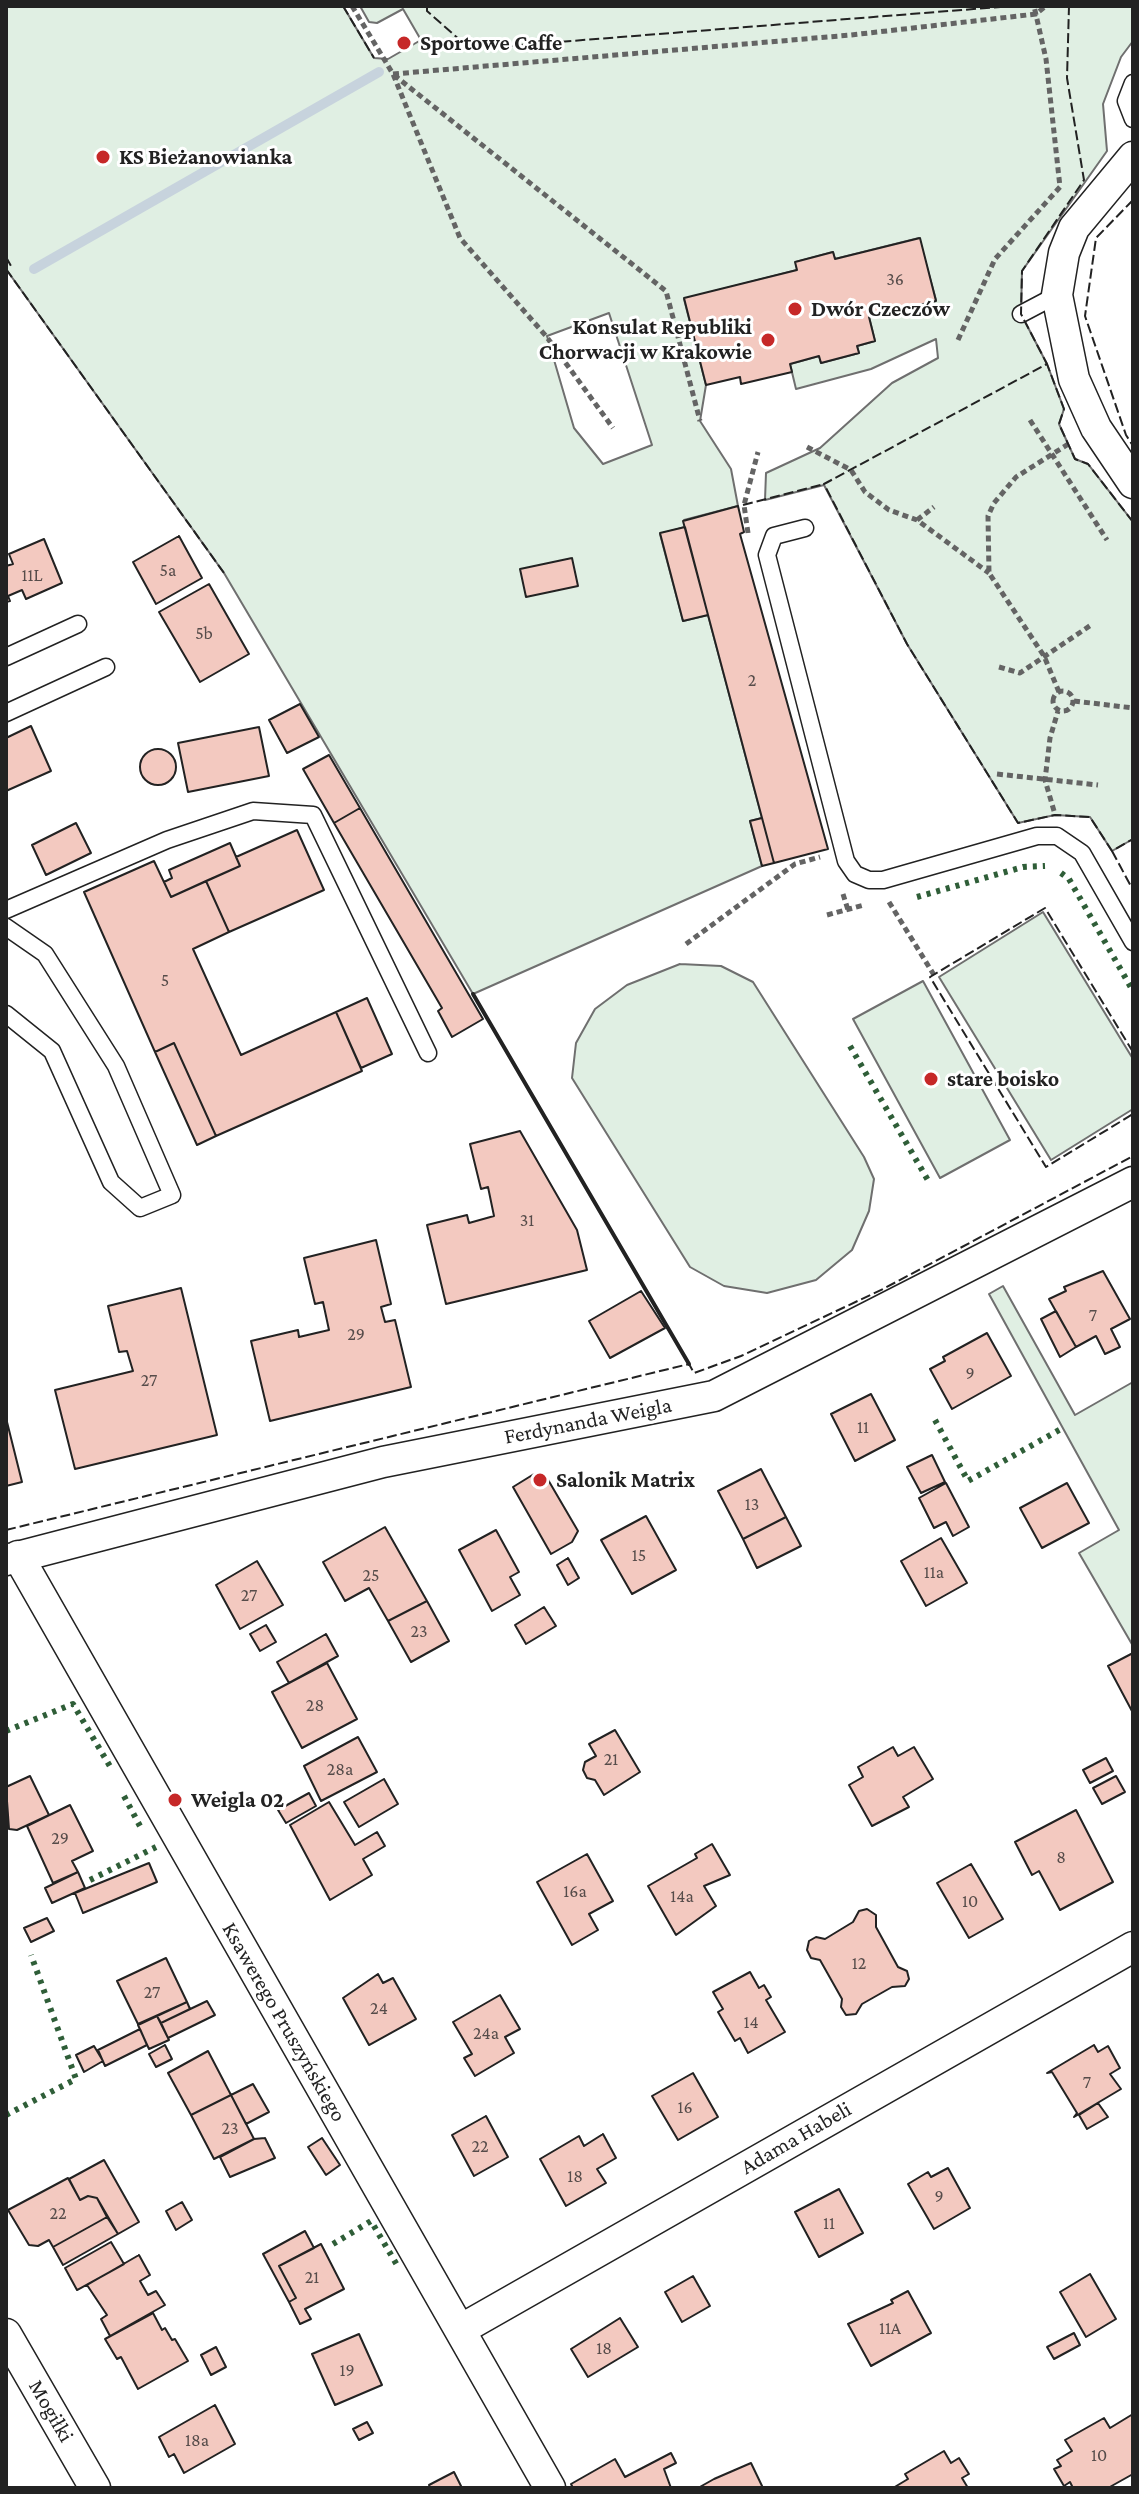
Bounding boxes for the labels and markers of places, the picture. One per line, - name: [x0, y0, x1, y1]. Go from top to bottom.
- place label: Sportowe Caffe: [420, 30, 562, 56]
- marker: Sportowe Caffe: [395, 34, 413, 52]
- place label: KS Bieżanowianka: [119, 144, 292, 170]
- marker: KS Bieżanowianka: [94, 148, 112, 166]
- place label: Dwór Czeczów: [811, 296, 950, 322]
- marker: Dwór Czeczów: [786, 300, 804, 318]
- place label: Konsulat Republiki Chorwacji w Krakowie: [539, 314, 752, 366]
- marker: Konsulat Republiki Chorwacji w Krakowie: [759, 331, 777, 349]
- place label: stare boisko: [947, 1066, 1059, 1092]
- marker: stare boisko: [922, 1070, 940, 1088]
- place label: Salonik Matrix: [556, 1467, 695, 1493]
- marker: Salonik Matrix: [531, 1471, 549, 1489]
- place label: Weigla 02: [191, 1787, 284, 1813]
- marker: Weigla 02: [166, 1791, 184, 1809]

